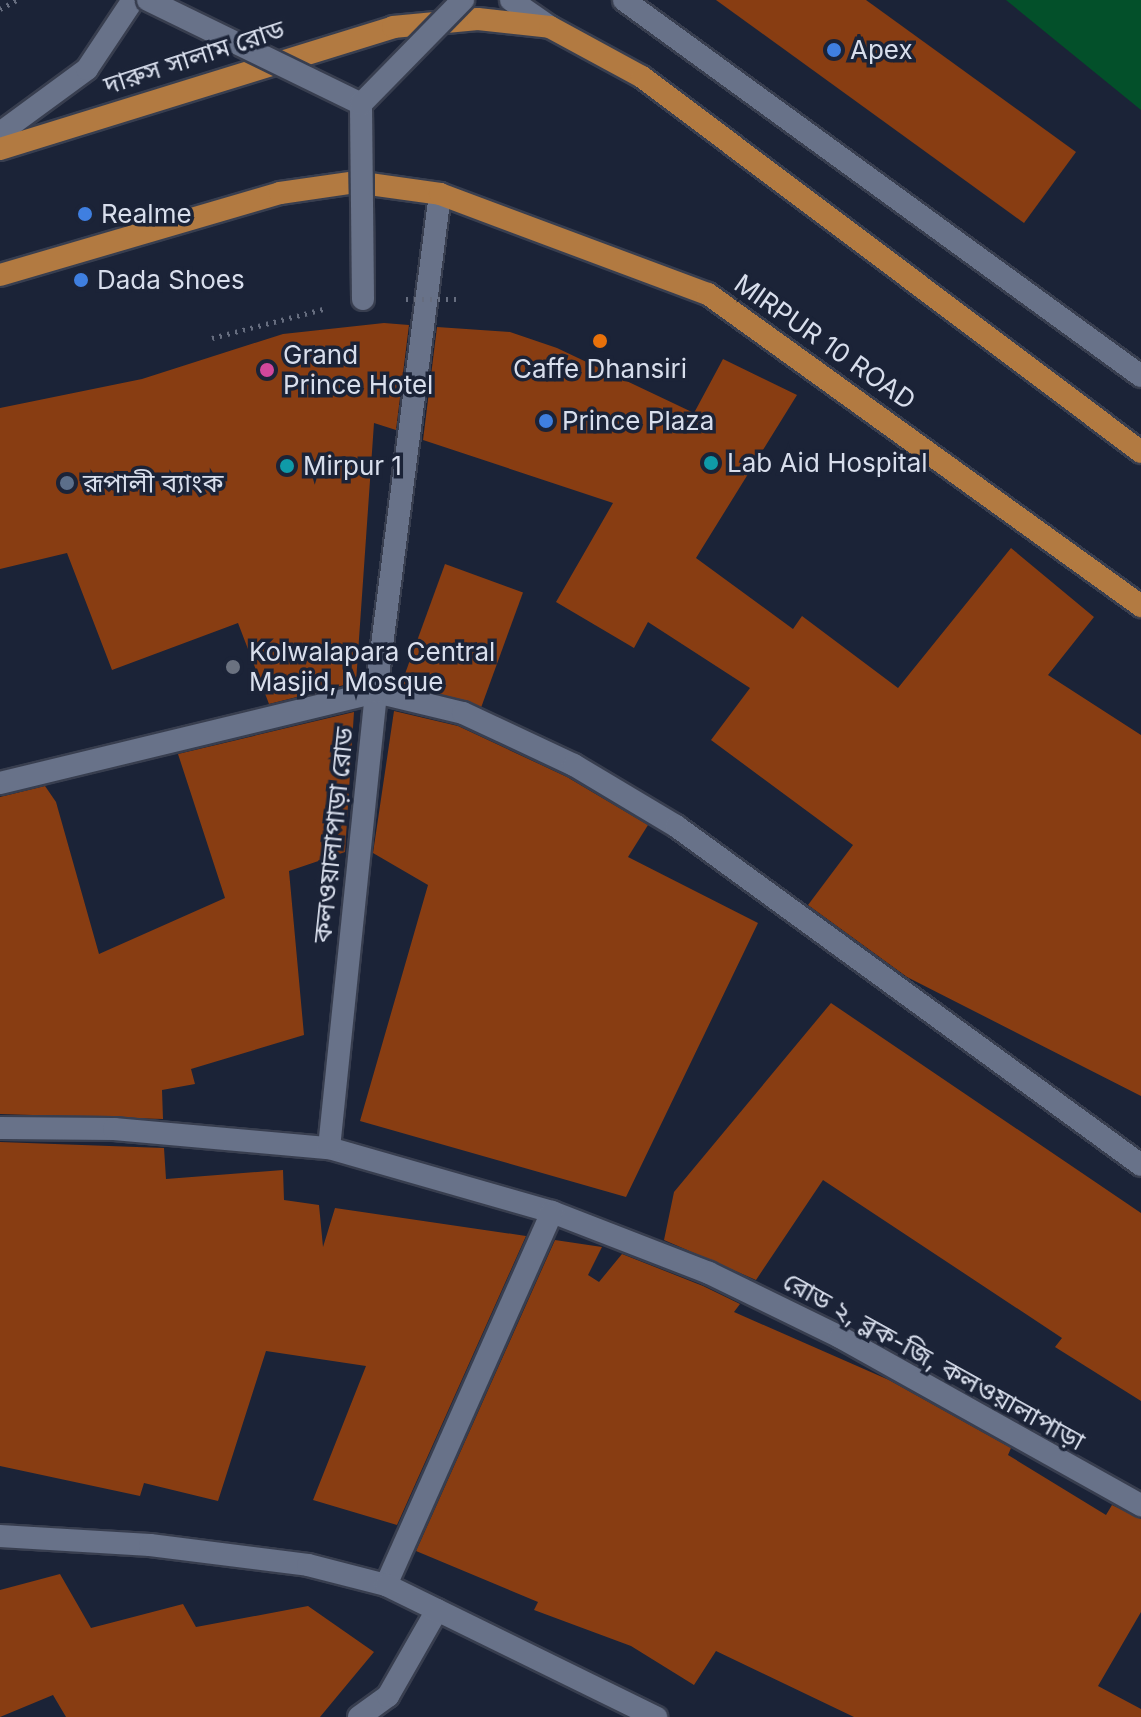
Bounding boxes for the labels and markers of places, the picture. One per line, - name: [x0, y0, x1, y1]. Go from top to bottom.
- place label: Apex: [850, 34, 913, 66]
- marker: Apex: [825, 41, 843, 59]
- place label: Realme: [101, 198, 192, 230]
- marker: Realme: [76, 205, 94, 223]
- place label: Dada Shoes: [97, 264, 245, 296]
- marker: Dada Shoes: [72, 271, 90, 289]
- marker: Caffe Dhansiri: [591, 332, 609, 350]
- place label: Grand Prince Hotel: [283, 339, 433, 400]
- place label: Caffe Dhansiri: [513, 353, 687, 385]
- marker: Grand Prince Hotel: [258, 361, 276, 379]
- place label: Prince Plaza: [562, 405, 714, 437]
- marker: Prince Plaza: [537, 412, 555, 430]
- place label: Lab Aid Hospital: [727, 447, 928, 479]
- place label: Mirpur 1: [303, 450, 402, 482]
- marker: Lab Aid Hospital: [702, 454, 720, 472]
- marker: Mirpur 1: [278, 457, 296, 475]
- place label: রূপালী ব্যাংক: [83, 467, 223, 499]
- marker: রূপালী ব্যাংক: [58, 474, 76, 492]
- place label: Kolwalapara Central Masjid, Mosque: [249, 636, 495, 698]
- marker: Kolwalapara Central Masjid, Mosque: [224, 658, 242, 676]

